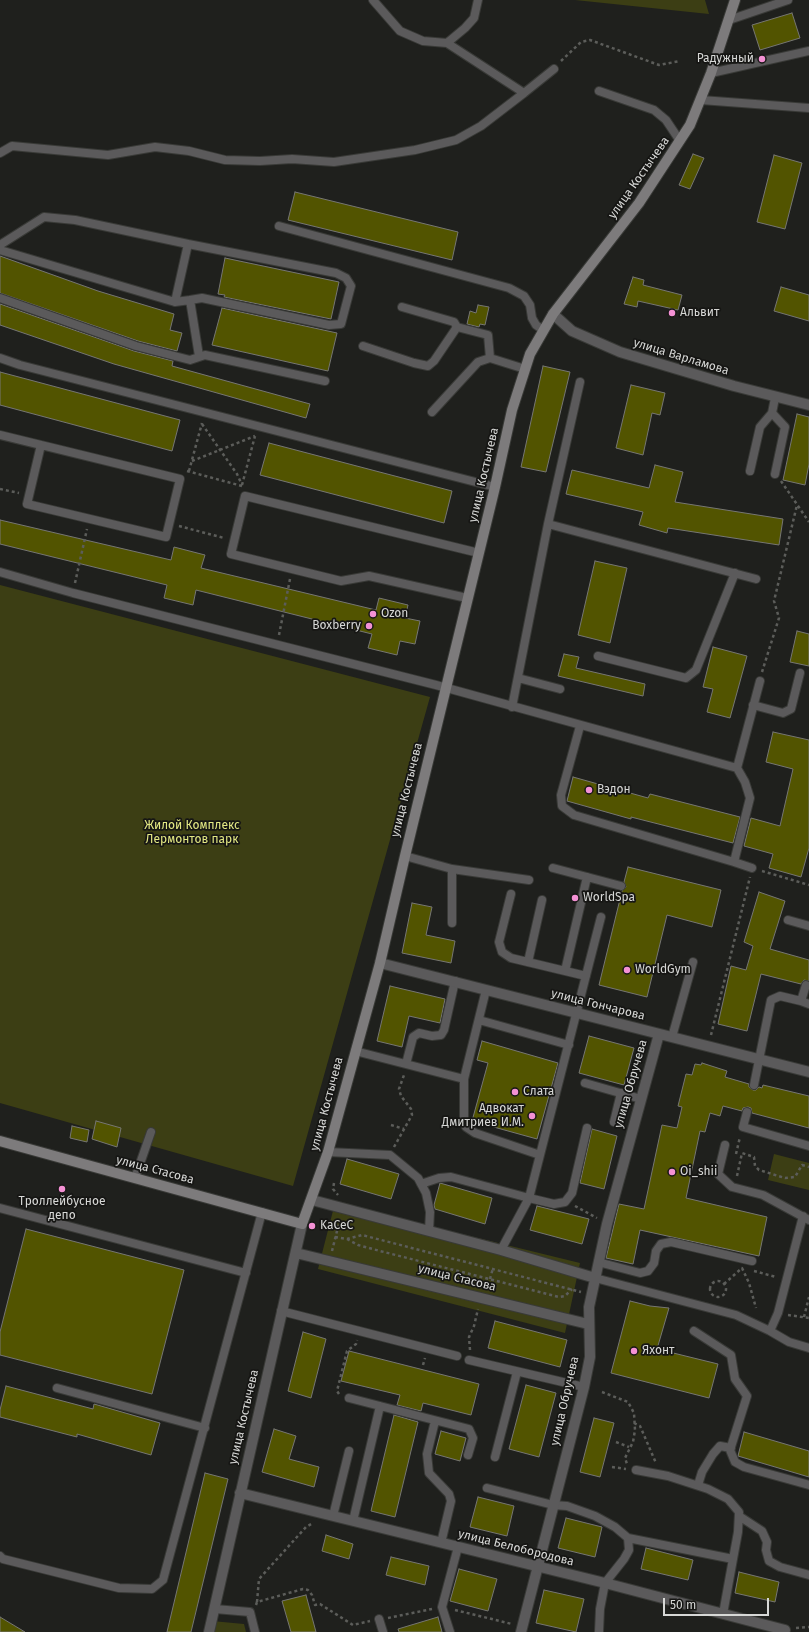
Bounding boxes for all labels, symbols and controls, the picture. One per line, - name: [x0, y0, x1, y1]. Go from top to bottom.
- place label: Радужный: [697, 52, 754, 66]
- marker: Радужный: [757, 54, 767, 64]
- street label: улица Костычева: [605, 134, 673, 222]
- place label: Альвит: [680, 306, 719, 320]
- marker: Альвит: [667, 308, 677, 318]
- street label: улица Варламова: [632, 336, 730, 378]
- street label: улица Костычева: [466, 426, 502, 524]
- place label: Ozon: [381, 607, 408, 621]
- marker: Ozon: [368, 609, 378, 619]
- place label: Boxberry: [312, 619, 361, 633]
- marker: Boxberry: [364, 621, 374, 631]
- street label: улица Костычева: [388, 741, 426, 839]
- place label: Вэдон: [597, 783, 631, 797]
- marker: Вэдон: [584, 785, 594, 795]
- park label: Жилой Комплекс Лермонтов парк: [144, 819, 240, 847]
- place label: WorldSpa: [583, 891, 635, 905]
- marker: WorldSpa: [570, 893, 580, 903]
- place label: WorldGym: [635, 963, 691, 977]
- marker: WorldGym: [622, 965, 632, 975]
- street label: улица Гончарова: [550, 986, 646, 1024]
- street label: улица Обручева: [612, 1038, 650, 1130]
- street label: улица Костычева: [308, 1055, 346, 1153]
- place label: Слата: [523, 1085, 554, 1099]
- marker: Слата: [510, 1087, 520, 1097]
- place label: Адвокат Дмитриев И.М.: [442, 1102, 524, 1130]
- marker: Адвокат Дмитриев И.М.: [527, 1111, 537, 1121]
- street label: улица Стасова: [115, 1153, 195, 1187]
- place label: Oi_shii: [680, 1165, 717, 1179]
- marker: Oi_shii: [667, 1167, 677, 1177]
- marker: Троллейбусное депо: [57, 1184, 67, 1194]
- place label: Троллейбусное депо: [19, 1195, 105, 1223]
- place label: KaCeC: [320, 1219, 353, 1233]
- marker: KaCeC: [307, 1221, 317, 1231]
- street label: улица Стасова: [417, 1261, 497, 1295]
- place label: Яхонт: [642, 1344, 675, 1358]
- marker: Яхонт: [629, 1346, 639, 1356]
- street label: улица Обручева: [548, 1355, 582, 1447]
- street label: улица Костычева: [226, 1368, 262, 1466]
- street label: улица Белобородова: [457, 1527, 575, 1569]
- scale bar: [665, 1590, 771, 1616]
- text: 50 m: [670, 1598, 696, 1612]

